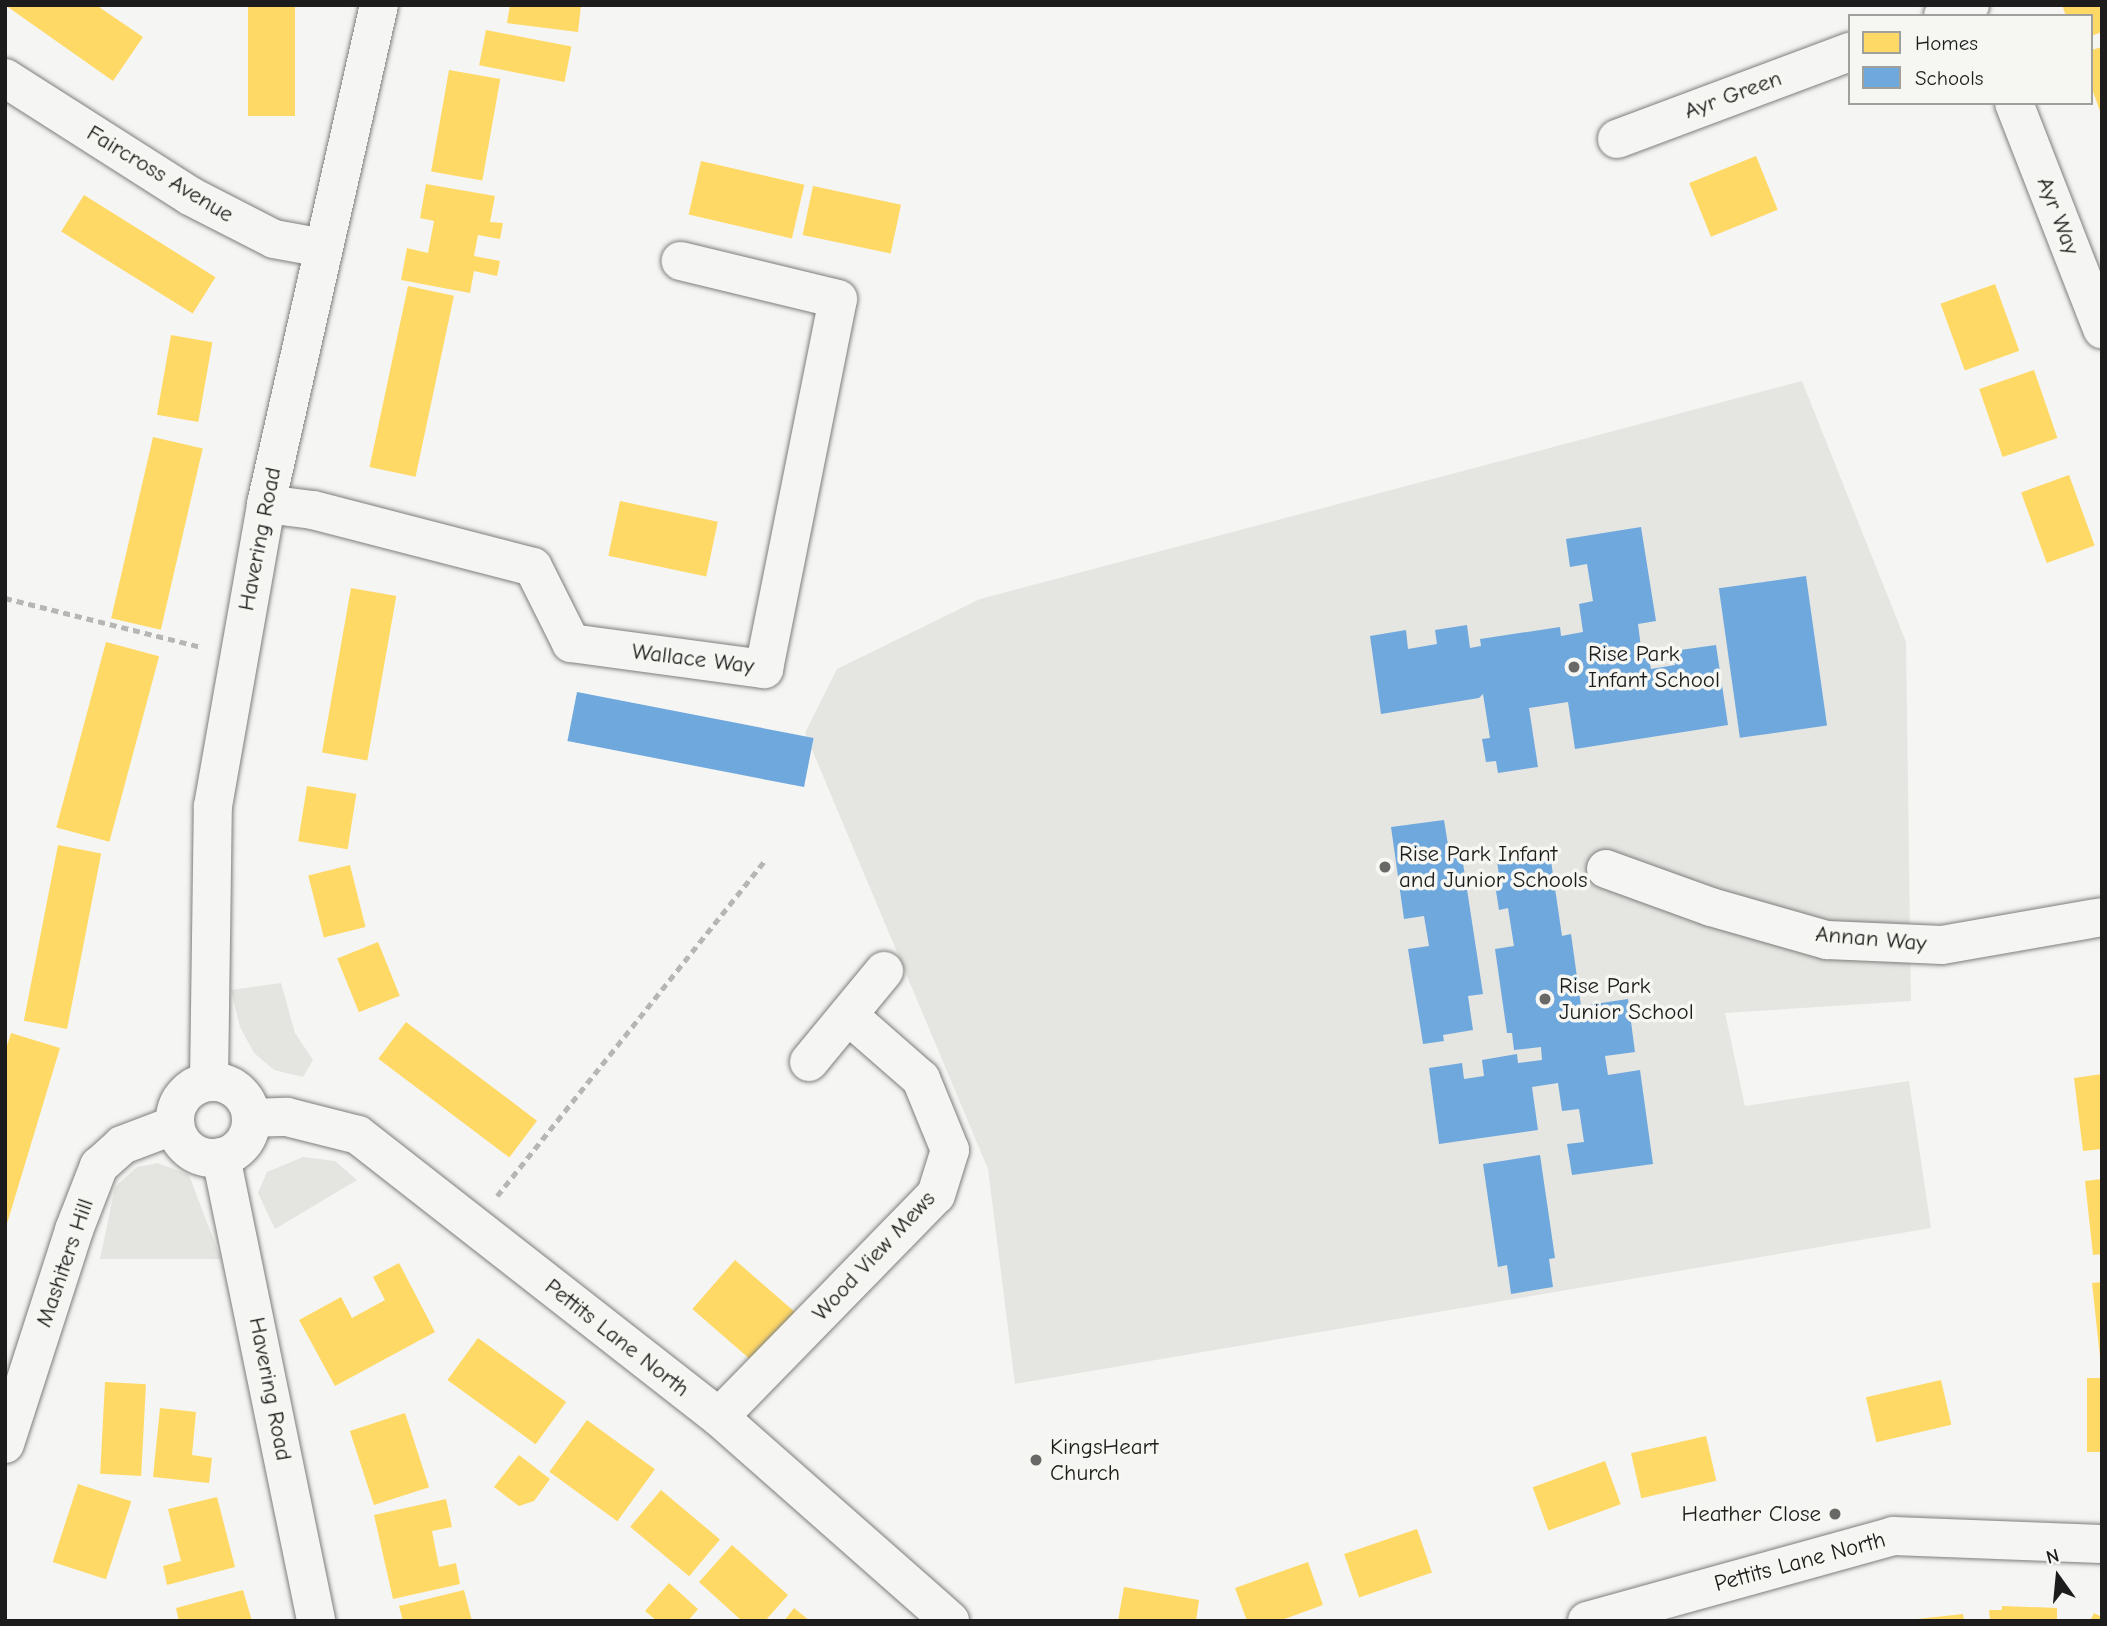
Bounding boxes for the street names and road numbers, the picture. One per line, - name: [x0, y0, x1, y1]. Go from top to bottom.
- street label: Ayr Green: [1681, 65, 1785, 125]
- street label: Faircross Avenue: [82, 119, 238, 229]
- street label: Ayr Way: [2031, 173, 2085, 259]
- street label: Havering Road: [233, 465, 287, 613]
- street label: Wallace Way: [630, 638, 756, 680]
- street label: Annan Way: [1814, 920, 1928, 958]
- street label: Wood View Mews: [807, 1185, 941, 1327]
- street label: Mashiters Hill: [30, 1195, 100, 1331]
- street label: Pettits Lane North: [539, 1273, 695, 1403]
- street label: Havering Road: [243, 1315, 297, 1463]
- street label: Pettits Lane North: [1711, 1526, 1889, 1598]

